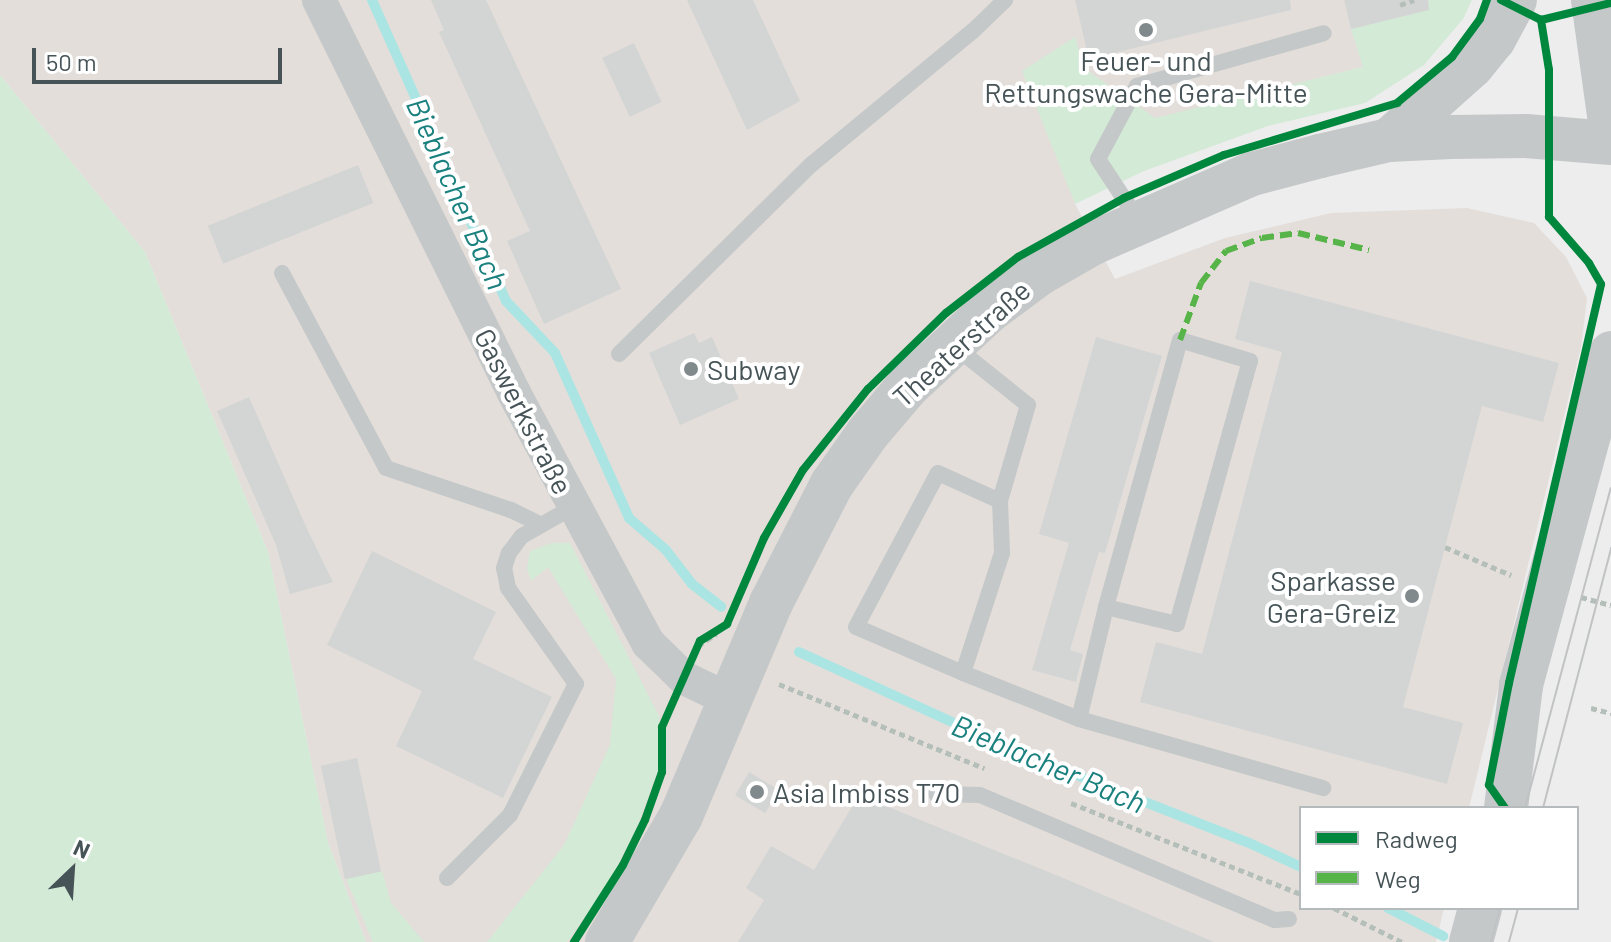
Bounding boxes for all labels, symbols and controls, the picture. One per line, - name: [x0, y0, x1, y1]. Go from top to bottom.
- marker: Feuer- und Rettungswache Gera-Mitte: [1137, 21, 1155, 39]
- scale bar: [36, 32, 286, 82]
- place label: Feuer- und Rettungswache Gera-Mitte: [984, 43, 1308, 109]
- text: 50 m: [46, 47, 97, 76]
- water label: Bieblacher Bach: [400, 91, 516, 295]
- street label: Theaterstraße: [885, 273, 1037, 413]
- street label: Gaswerkstraße: [468, 323, 580, 499]
- place label: Subway: [707, 352, 800, 386]
- marker: Subway: [682, 360, 700, 378]
- place label: Sparkasse Gera-Greiz: [1267, 563, 1396, 629]
- marker: Sparkasse Gera-Greiz: [1403, 587, 1421, 605]
- water label: Bieblacher Bach: [947, 706, 1151, 820]
- place label: Asia Imbiss T70: [773, 775, 960, 809]
- marker: Asia Imbiss T70: [748, 783, 766, 801]
- legend: [1299, 806, 1579, 910]
- text: Radweg: [1375, 824, 1458, 853]
- north arrow: [32, 830, 112, 910]
- text: N: [70, 833, 94, 863]
- text: Weg: [1375, 864, 1421, 893]

